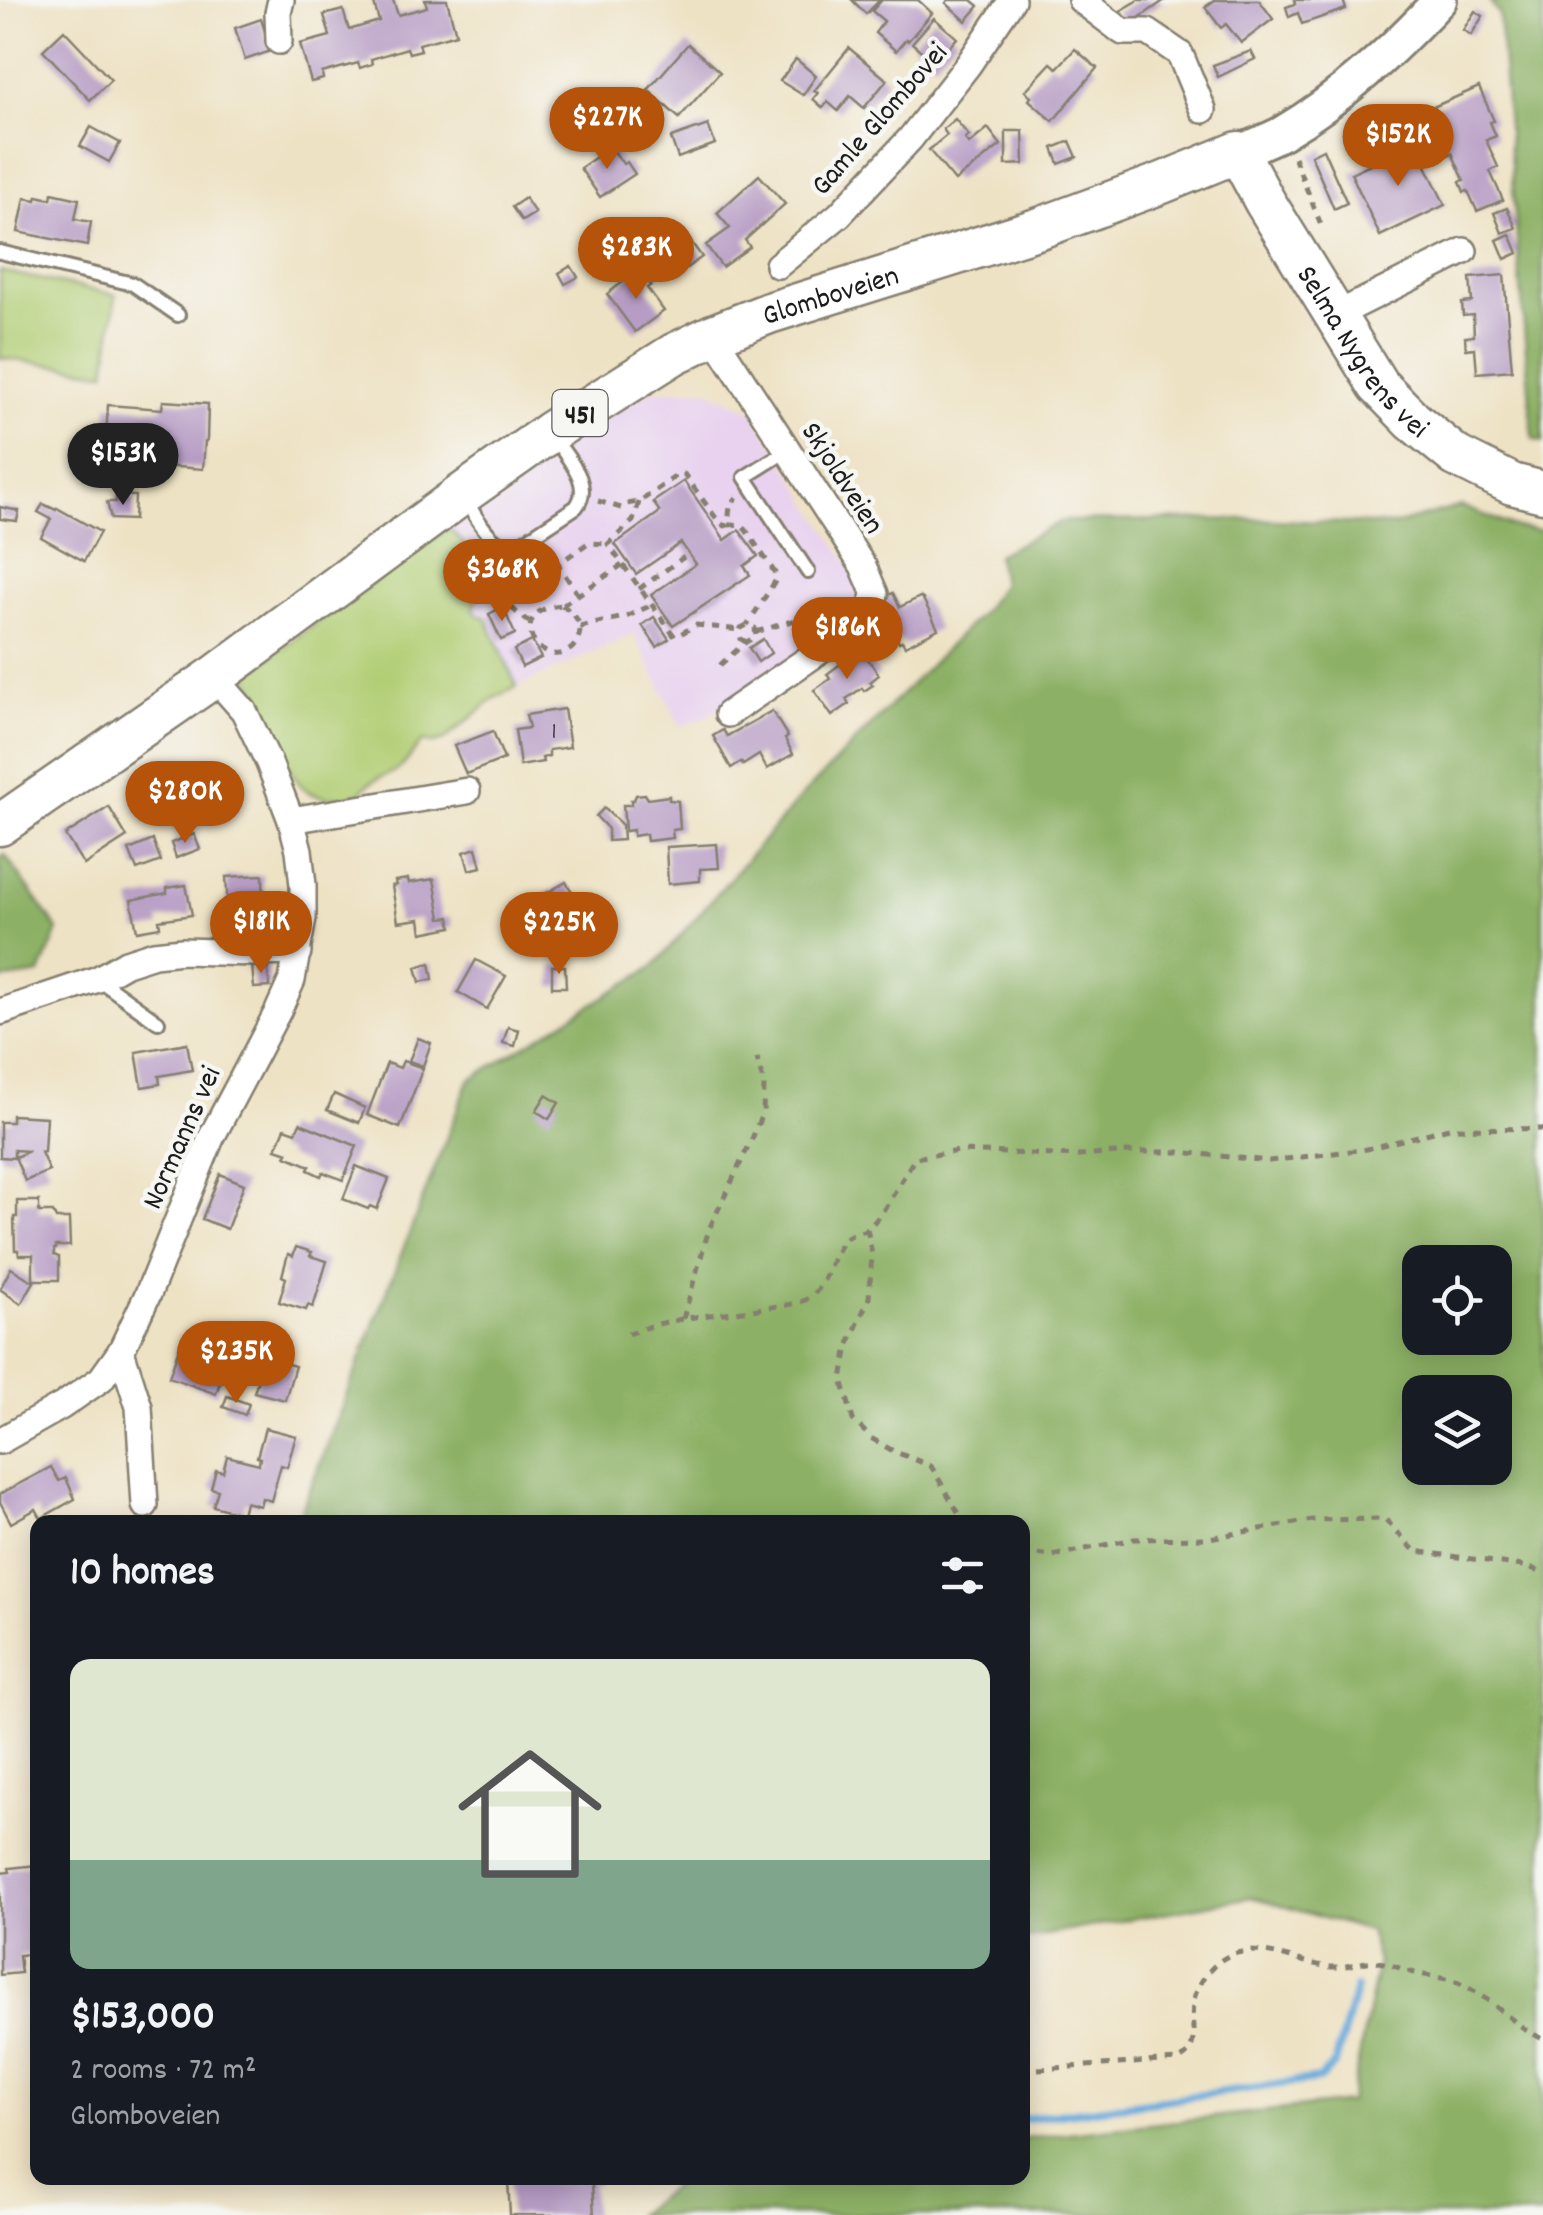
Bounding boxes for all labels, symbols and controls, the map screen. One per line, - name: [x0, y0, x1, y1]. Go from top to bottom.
- street label: Gamle Glombovei: [803, 35, 960, 207]
- pin: $227K: [537, 87, 677, 172]
- text: $227K: [571, 96, 643, 142]
- pin: $152K: [1328, 104, 1468, 189]
- text: $152K: [1365, 113, 1431, 159]
- pin: $283K: [566, 217, 706, 302]
- text: $283K: [600, 226, 672, 272]
- street label: Glomboveien: [758, 257, 905, 340]
- street label: Selma Nygrens vei: [1283, 258, 1436, 451]
- road number: 451: [552, 390, 608, 436]
- street label: Skjoldveien: [788, 415, 893, 544]
- pin: $153K: [53, 423, 193, 508]
- text: $153K: [89, 432, 157, 478]
- pin: $368K: [432, 539, 572, 624]
- text: $368K: [465, 548, 539, 594]
- pin: $186K: [777, 597, 917, 682]
- text: $186K: [814, 606, 880, 652]
- house number: 1: [551, 715, 557, 751]
- pin: $280K: [115, 761, 255, 846]
- text: $280K: [147, 770, 223, 816]
- pin: $181K: [191, 891, 331, 976]
- pin: $225K: [489, 892, 629, 977]
- text: $181K: [232, 900, 290, 946]
- text: $225K: [522, 901, 596, 947]
- street label: Normanns vei: [133, 1060, 235, 1217]
- map controls: [1402, 1245, 1512, 1485]
- button: locate: [1402, 1245, 1512, 1355]
- pin: $235K: [166, 1321, 306, 1406]
- text: $235K: [199, 1330, 273, 1376]
- button: layers: [1402, 1375, 1512, 1485]
- text: 10 homes: [70, 1545, 215, 1605]
- icon: filters: [935, 1548, 990, 1603]
- icon: home: [440, 1724, 620, 1904]
- text: $153,000: [70, 1989, 215, 2049]
- text: 2 rooms · 72 m²: [70, 2049, 256, 2095]
- text: Glomboveien: [70, 2095, 220, 2141]

